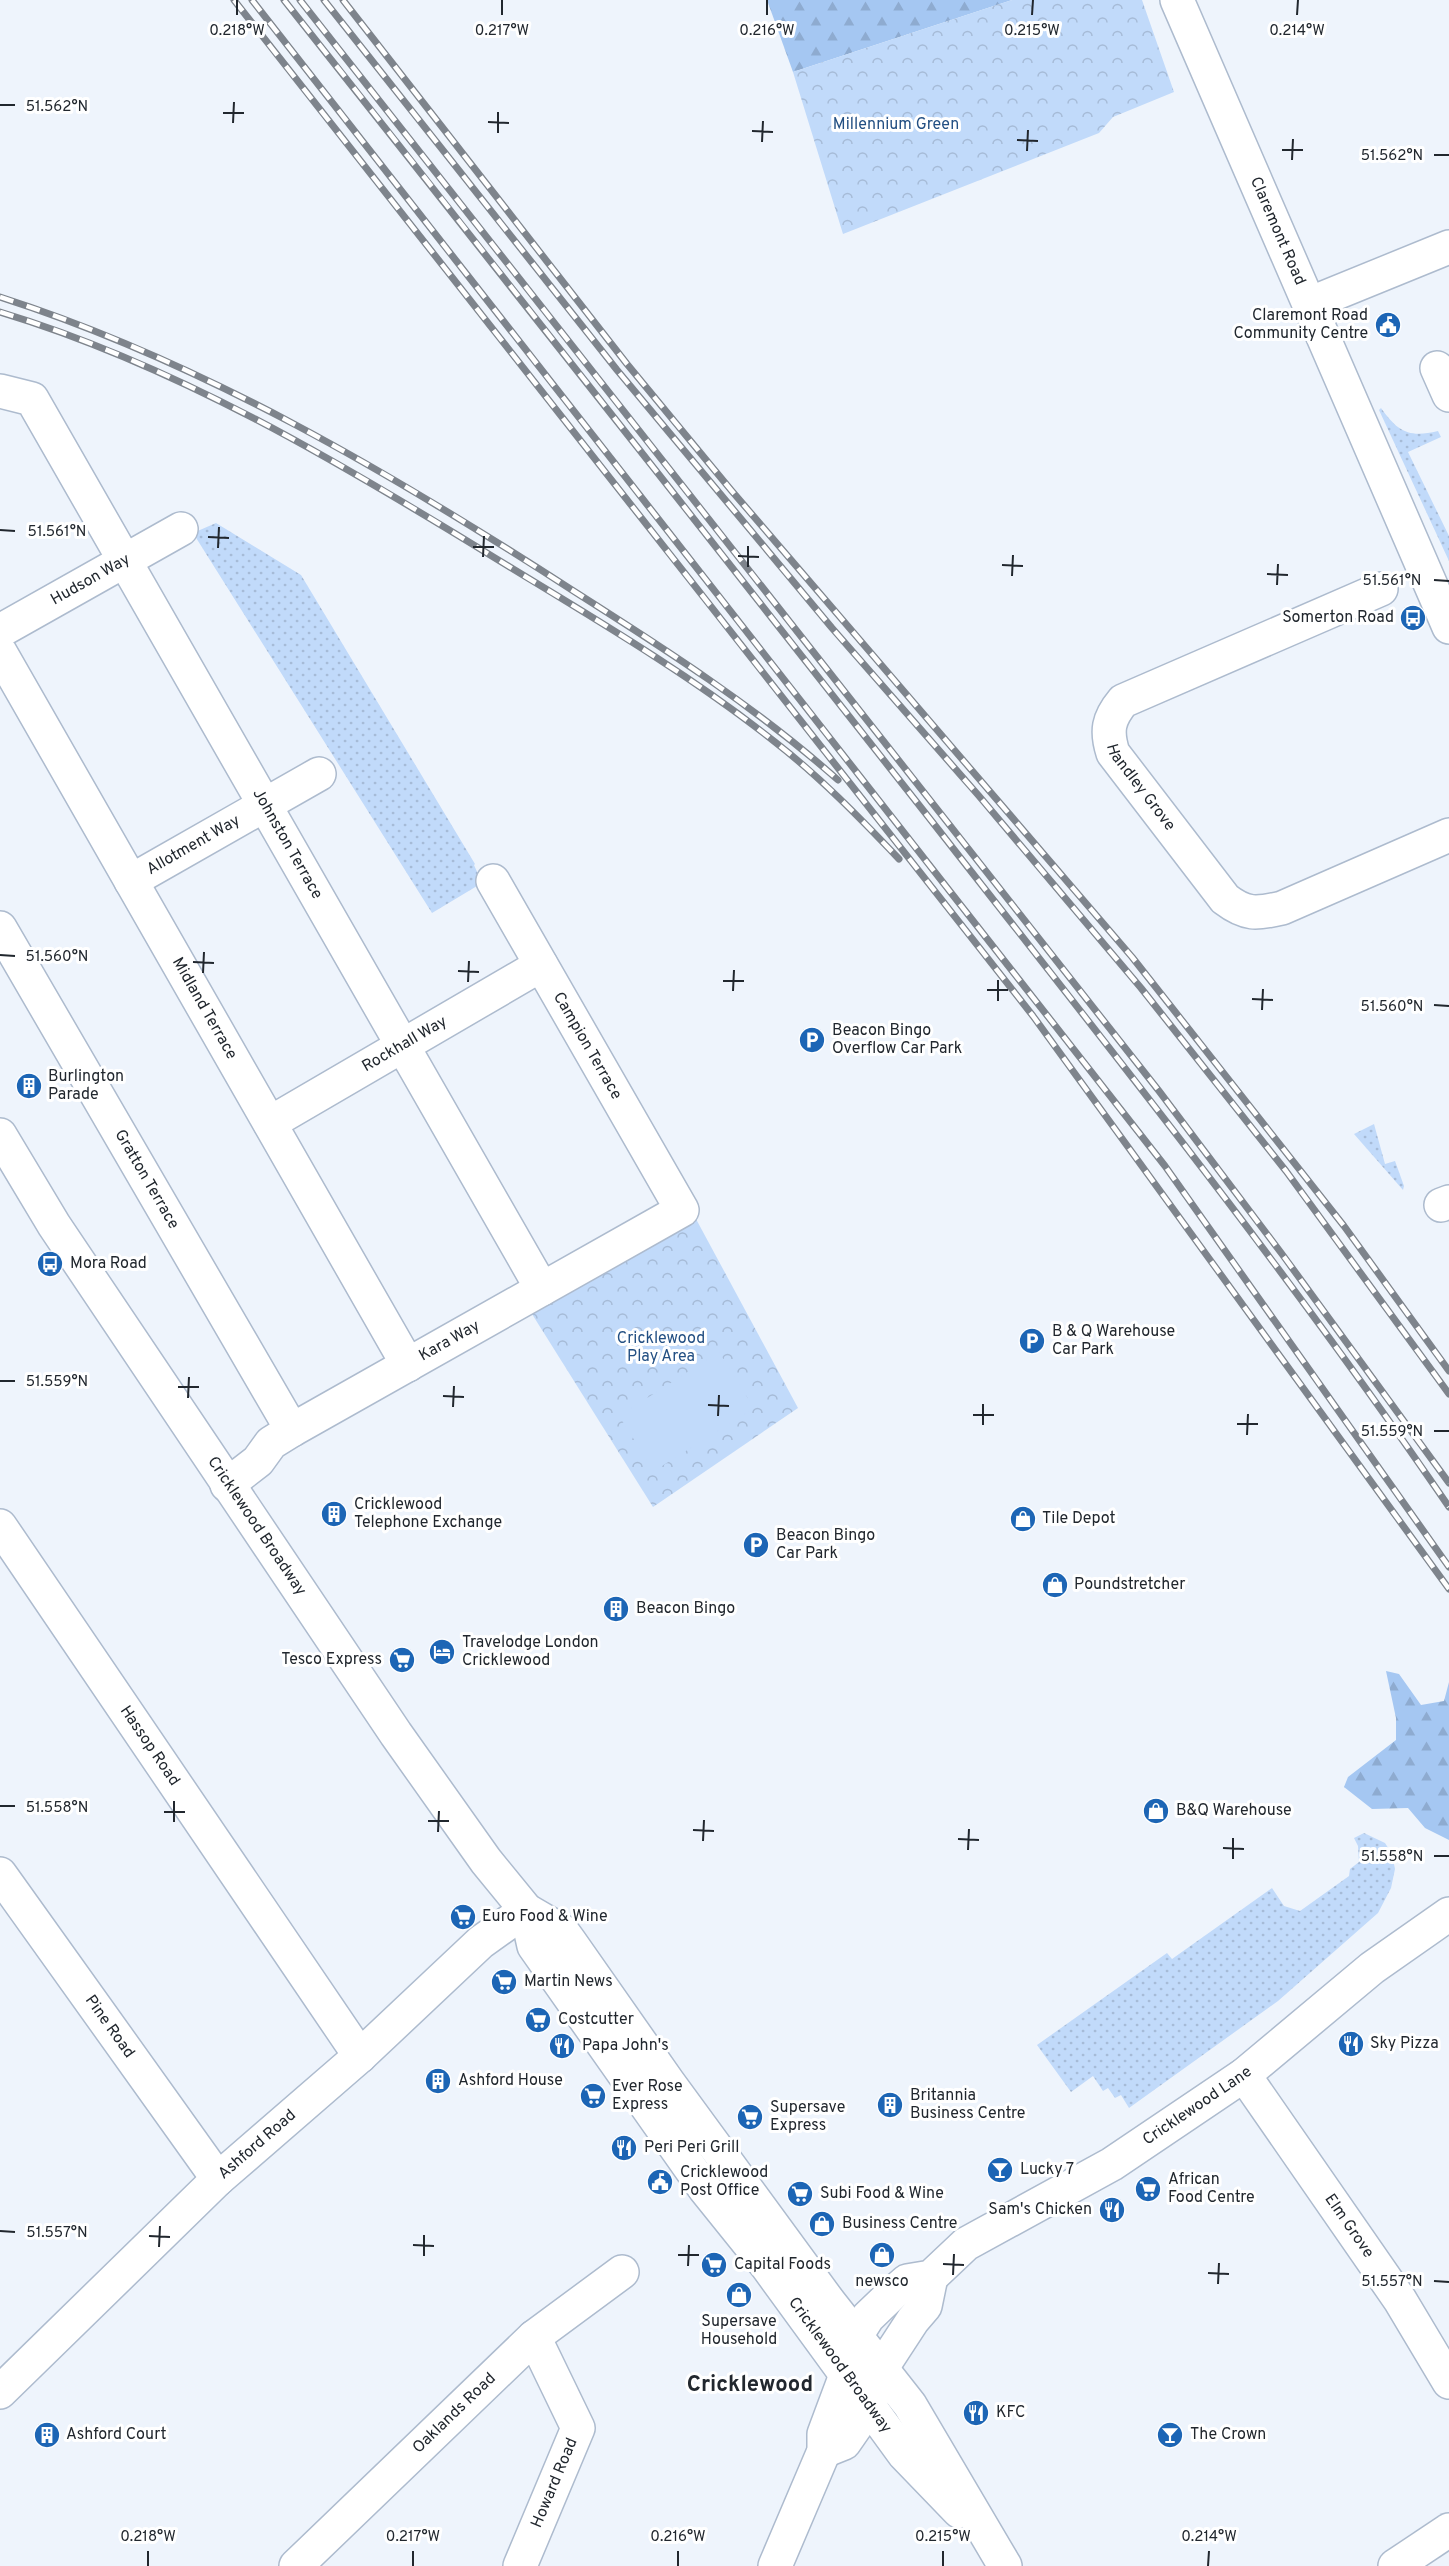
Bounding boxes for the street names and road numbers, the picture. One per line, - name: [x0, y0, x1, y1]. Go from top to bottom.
- street label: Claremont Road: [1245, 174, 1310, 288]
- street label: Hudson Way: [47, 550, 134, 610]
- street label: Handley Grove: [1101, 742, 1179, 835]
- street label: Johnston Terrace: [247, 785, 327, 903]
- street label: Allotment Way: [143, 811, 244, 880]
- street label: Midland Terrace: [167, 954, 241, 1063]
- street label: Campion Terrace: [548, 989, 626, 1103]
- street label: Rockhall Way: [359, 1012, 451, 1077]
- street label: Gratton Terrace: [110, 1126, 183, 1233]
- street label: Kara Way: [416, 1316, 483, 1366]
- street label: Cricklewood Broadway: [203, 1453, 310, 1600]
- street label: Hassop Road: [115, 1702, 184, 1790]
- street label: Pine Road: [80, 1991, 139, 2062]
- street label: Cricklewood Lane: [1139, 2062, 1256, 2150]
- street label: Ashford Road: [214, 2106, 301, 2184]
- street label: Elm Grove: [1320, 2190, 1378, 2262]
- street label: Cricklewood Broadway: [783, 2294, 896, 2437]
- street label: Oaklands Road: [409, 2369, 500, 2458]
- street label: Howard Road: [527, 2435, 583, 2531]

